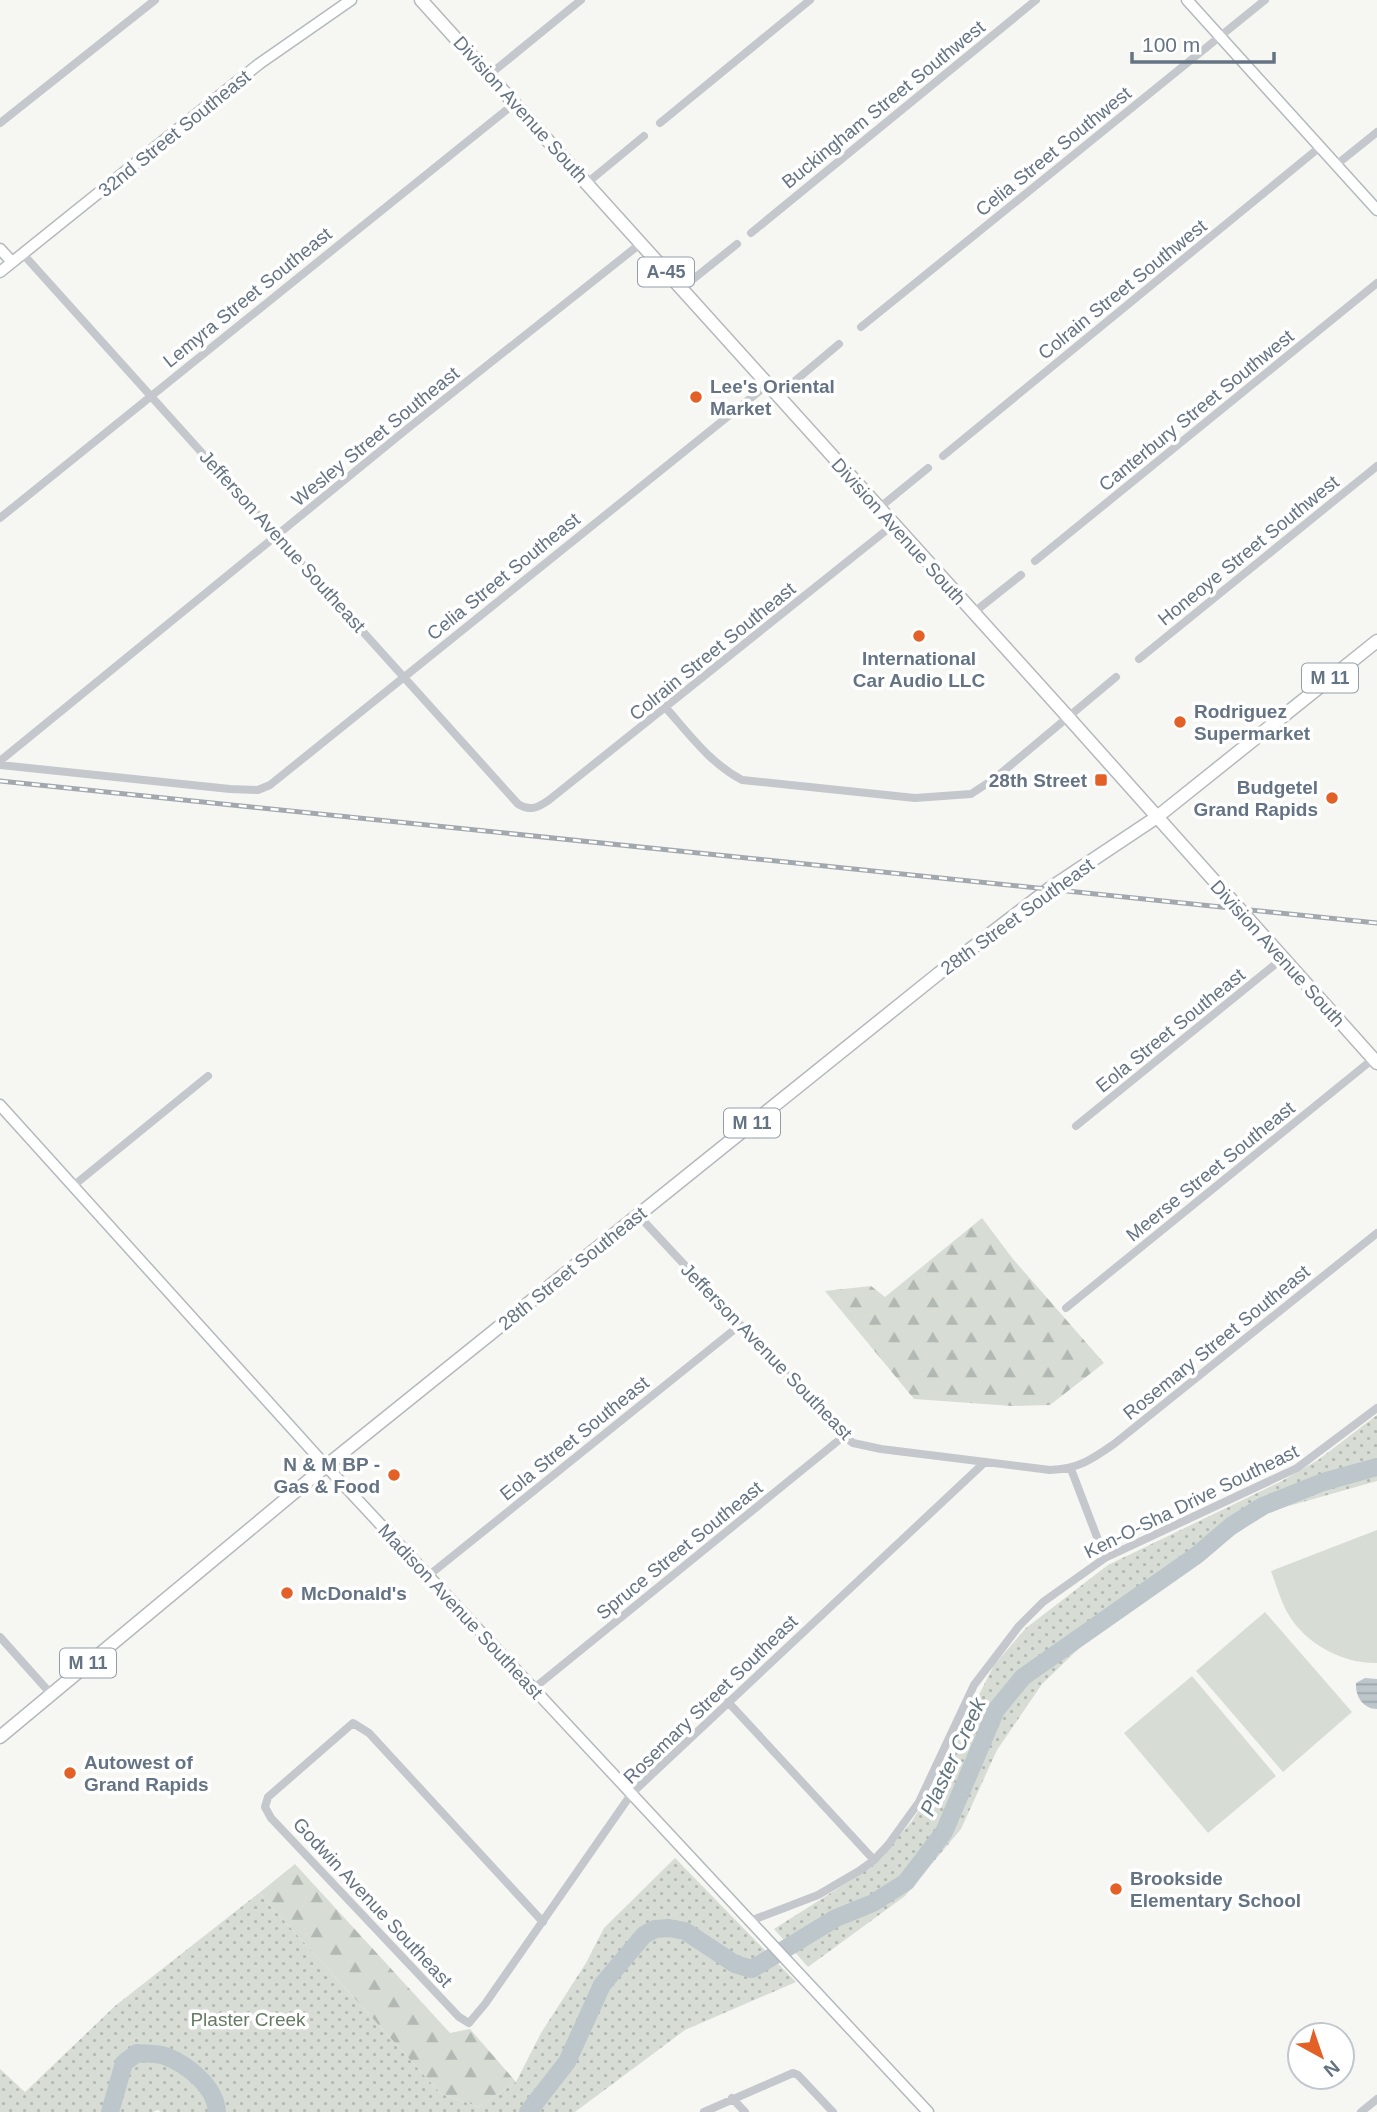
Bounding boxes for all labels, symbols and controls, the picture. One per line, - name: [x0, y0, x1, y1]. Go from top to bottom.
- street label: Buckingham Street Southwest: [778, 16, 989, 193]
- scale bar: [1132, 21, 1274, 65]
- street label: Division Avenue South: [449, 32, 592, 187]
- text: 100 m: [1142, 33, 1200, 56]
- street label: 32nd Street Southeast: [94, 65, 255, 201]
- street label: Celia Street Southwest: [972, 82, 1136, 220]
- street label: Colrain Street Southwest: [1034, 215, 1211, 364]
- street label: Lemyra Street Southeast: [159, 223, 336, 372]
- road number: A-45: [638, 258, 694, 286]
- street label: Canterbury Street Southwest: [1095, 325, 1298, 495]
- street label: Wesley Street Southeast: [288, 362, 464, 510]
- place label: Lee's Oriental Market: [710, 376, 835, 419]
- marker: Lee's Oriental Market: [688, 389, 704, 405]
- street label: Jefferson Avenue Southeast: [196, 446, 370, 637]
- street label: Division Avenue South: [827, 454, 970, 609]
- street label: Honeoye Street Southwest: [1154, 471, 1343, 630]
- street label: Celia Street Southeast: [423, 508, 584, 644]
- street label: Colrain Street Southeast: [625, 578, 800, 725]
- marker: International Car Audio LLC: [911, 628, 927, 644]
- place label: International Car Audio LLC: [853, 648, 985, 691]
- road number: M 11: [1302, 664, 1358, 692]
- place label: Rodriguez Supermarket: [1194, 701, 1311, 744]
- marker: Rodriguez Supermarket: [1172, 714, 1188, 730]
- place label: 28th Street: [989, 770, 1088, 791]
- marker: 28th Street: [1093, 772, 1109, 788]
- place label: Budgetel Grand Rapids: [1193, 777, 1318, 820]
- marker: Budgetel Grand Rapids: [1324, 790, 1340, 806]
- street label: 28th Street Southeast: [937, 853, 1098, 979]
- street label: Division Avenue South: [1206, 876, 1349, 1031]
- street label: Eola Street Southeast: [1092, 964, 1249, 1097]
- street label: Meerse Street Southeast: [1122, 1097, 1299, 1246]
- road number: M 11: [724, 1108, 780, 1138]
- street label: 28th Street Southeast: [494, 1202, 651, 1334]
- street label: Jefferson Avenue Southeast: [677, 1259, 857, 1444]
- street label: Rosemary Street Southeast: [1119, 1260, 1314, 1424]
- street label: Eola Street Southeast: [496, 1372, 653, 1505]
- street label: Ken-O-Sha Drive Southeast: [1081, 1440, 1302, 1563]
- place label: N & M BP - Gas & Food: [273, 1454, 380, 1497]
- marker: N & M BP - Gas & Food: [386, 1467, 402, 1483]
- street label: Spruce Street Southeast: [592, 1477, 767, 1624]
- street label: Madison Avenue Southeast: [374, 1520, 548, 1703]
- place label: McDonald's: [301, 1583, 407, 1604]
- marker: McDonald's: [279, 1585, 295, 1601]
- street label: Rosemary Street Southeast: [619, 1610, 802, 1788]
- road number: M 11: [60, 1648, 116, 1678]
- water label: Plaster Creek: [915, 1693, 990, 1819]
- place label: Autowest of Grand Rapids: [84, 1752, 209, 1795]
- marker: Autowest of Grand Rapids: [62, 1765, 78, 1781]
- street label: Godwin Avenue Southeast: [289, 1813, 457, 1992]
- place label: Brookside Elementary School: [1130, 1868, 1301, 1911]
- marker: Brookside Elementary School: [1108, 1881, 1124, 1897]
- park label: Plaster Creek: [190, 2009, 306, 2030]
- north arrow: [1286, 2021, 1356, 2091]
- text: N: [1320, 2056, 1344, 2081]

